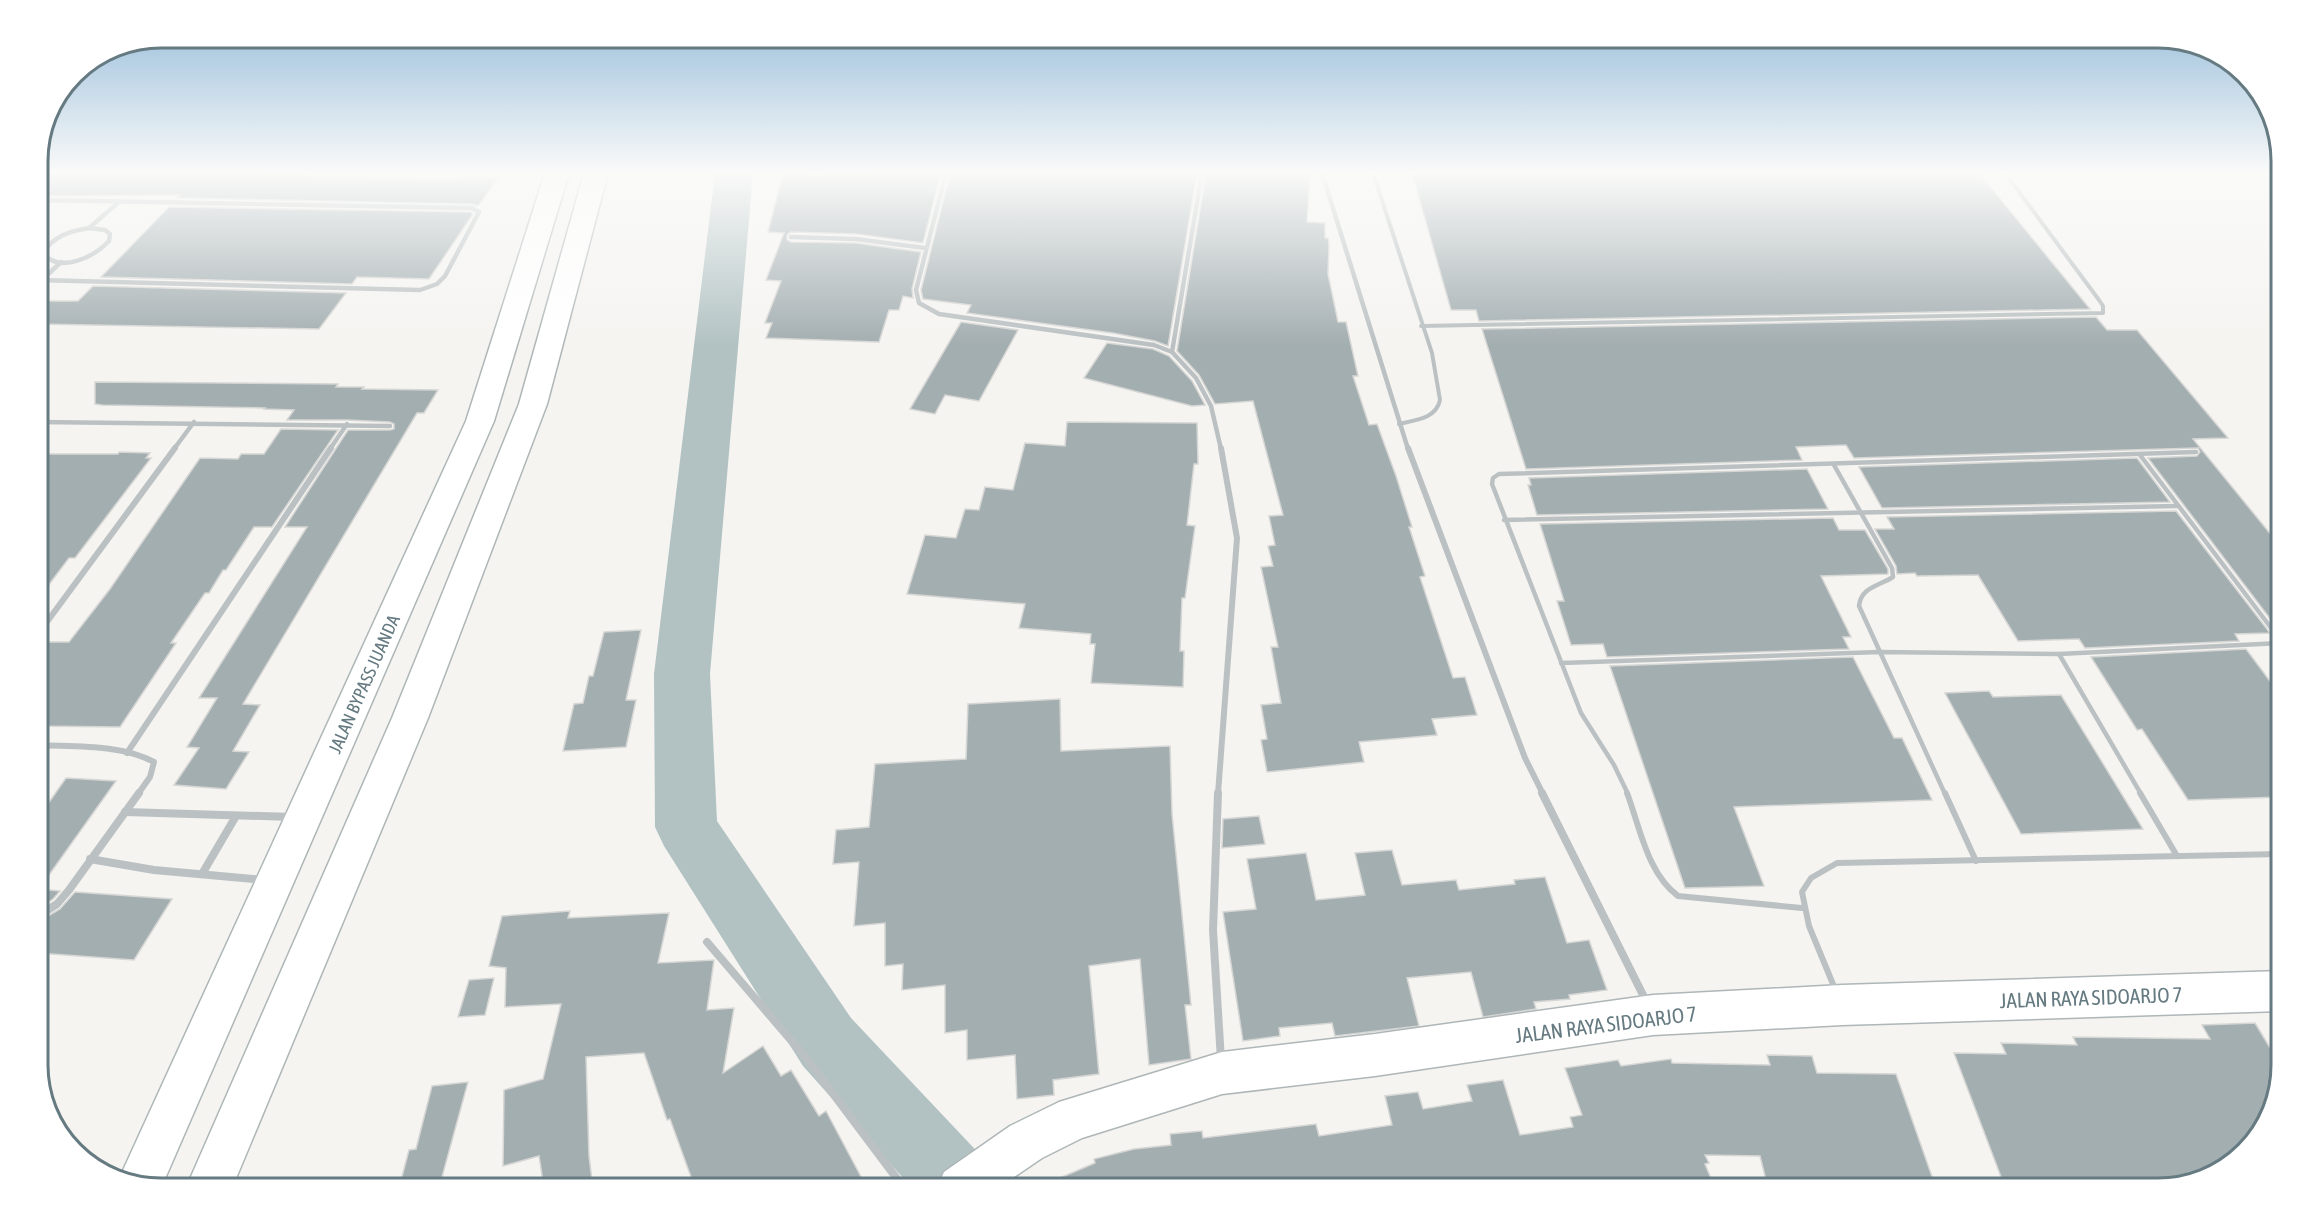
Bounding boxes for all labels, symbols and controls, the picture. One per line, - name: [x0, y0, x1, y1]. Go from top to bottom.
- street label: JALAN BYPASS JUANDA: [324, 611, 404, 756]
- street label: JALAN RAYA SIDOARJO 7: [1999, 982, 2183, 1012]
- street label: JALAN RAYA SIDOARJO 7: [1514, 1001, 1698, 1047]

